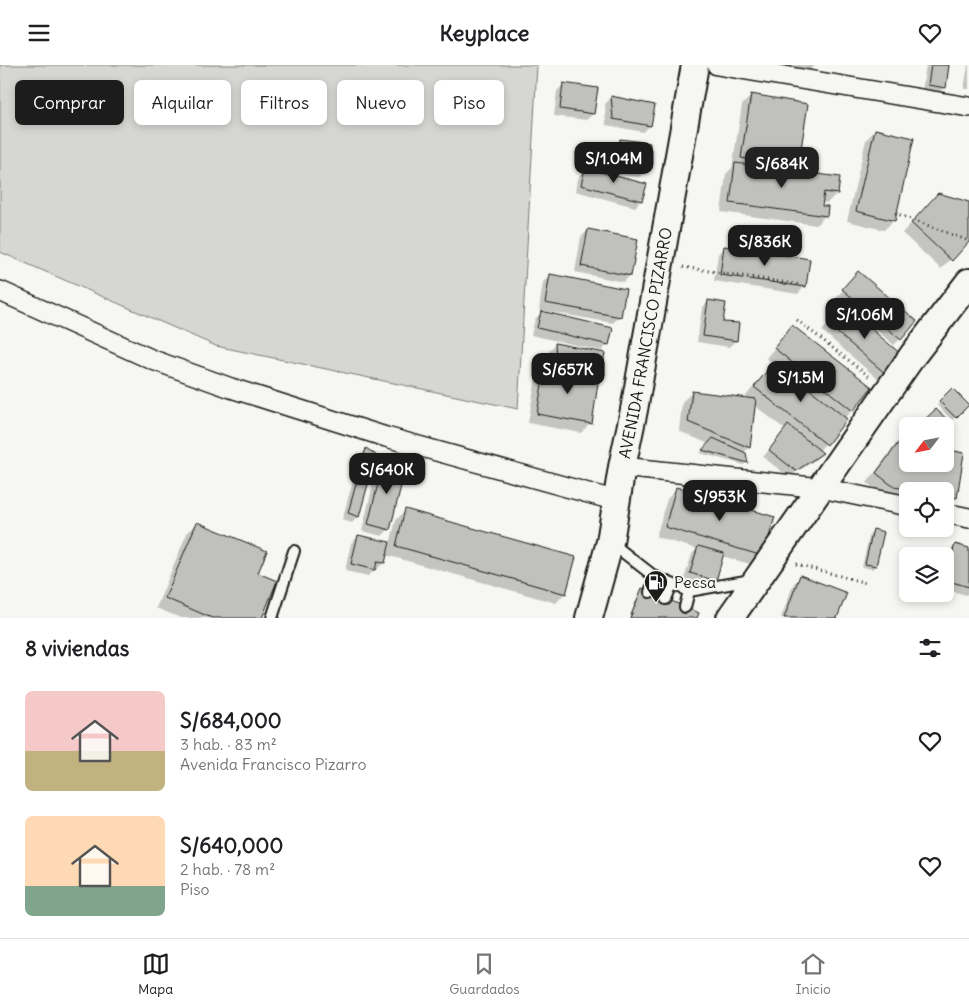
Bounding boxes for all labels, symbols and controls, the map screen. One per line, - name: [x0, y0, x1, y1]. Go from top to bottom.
- icon: menu: [25, 19, 53, 47]
- text: Keyplace: [440, 19, 529, 47]
- icon: heart: [916, 19, 944, 47]
- chip: Comprar: [15, 80, 124, 125]
- chip: Alquilar: [134, 80, 231, 125]
- chip: Filtros: [241, 80, 327, 125]
- chip: Nuevo: [337, 80, 424, 125]
- chip: Piso: [434, 80, 504, 125]
- pin: S/1.04M: [568, 141, 660, 184]
- pin: S/684K: [741, 147, 823, 189]
- text: S/1.04M: [585, 148, 643, 168]
- text: S/684K: [756, 153, 808, 173]
- pin: S/836K: [724, 225, 806, 267]
- street label: AVENIDA FRANCISCO PIZARRO: [614, 226, 676, 460]
- text: S/836K: [739, 231, 791, 251]
- pin: S/1.06M: [819, 297, 911, 340]
- text: S/1.06M: [836, 304, 894, 324]
- pin: S/657K: [527, 353, 609, 395]
- text: S/657K: [543, 359, 593, 379]
- pin: S/1.5M: [760, 361, 842, 403]
- text: S/1.5M: [778, 367, 824, 387]
- north arrow: [899, 417, 954, 473]
- map controls: [899, 417, 954, 602]
- pin: S/640K: [346, 453, 428, 495]
- text: S/640K: [360, 459, 414, 479]
- pin: S/953K: [679, 479, 761, 522]
- button: locate: [899, 482, 954, 537]
- text: S/953K: [694, 486, 746, 506]
- button: layers: [899, 547, 954, 602]
- fuel station icon: Pecsa: [643, 569, 669, 603]
- place label: Pecsa: [674, 572, 716, 592]
- icon: filters: [916, 634, 944, 662]
- text: 8 viviendas: [25, 635, 129, 662]
- text: S/684,000: [180, 707, 282, 734]
- icon: home: [65, 711, 125, 771]
- icon: heart: [916, 727, 944, 755]
- text: 3 hab. · 83 m²: [180, 734, 277, 754]
- text: Avenida Francisco Pizarro: [180, 754, 366, 774]
- text: S/640,000: [180, 832, 283, 859]
- icon: home: [65, 836, 125, 896]
- icon: heart: [916, 852, 944, 880]
- text: 2 hab. · 78 m²: [180, 859, 275, 879]
- text: Piso: [180, 879, 209, 899]
- tab: Mapa: [138, 950, 173, 998]
- tab: Guardados: [449, 950, 520, 998]
- tab: Inicio: [796, 950, 831, 998]

